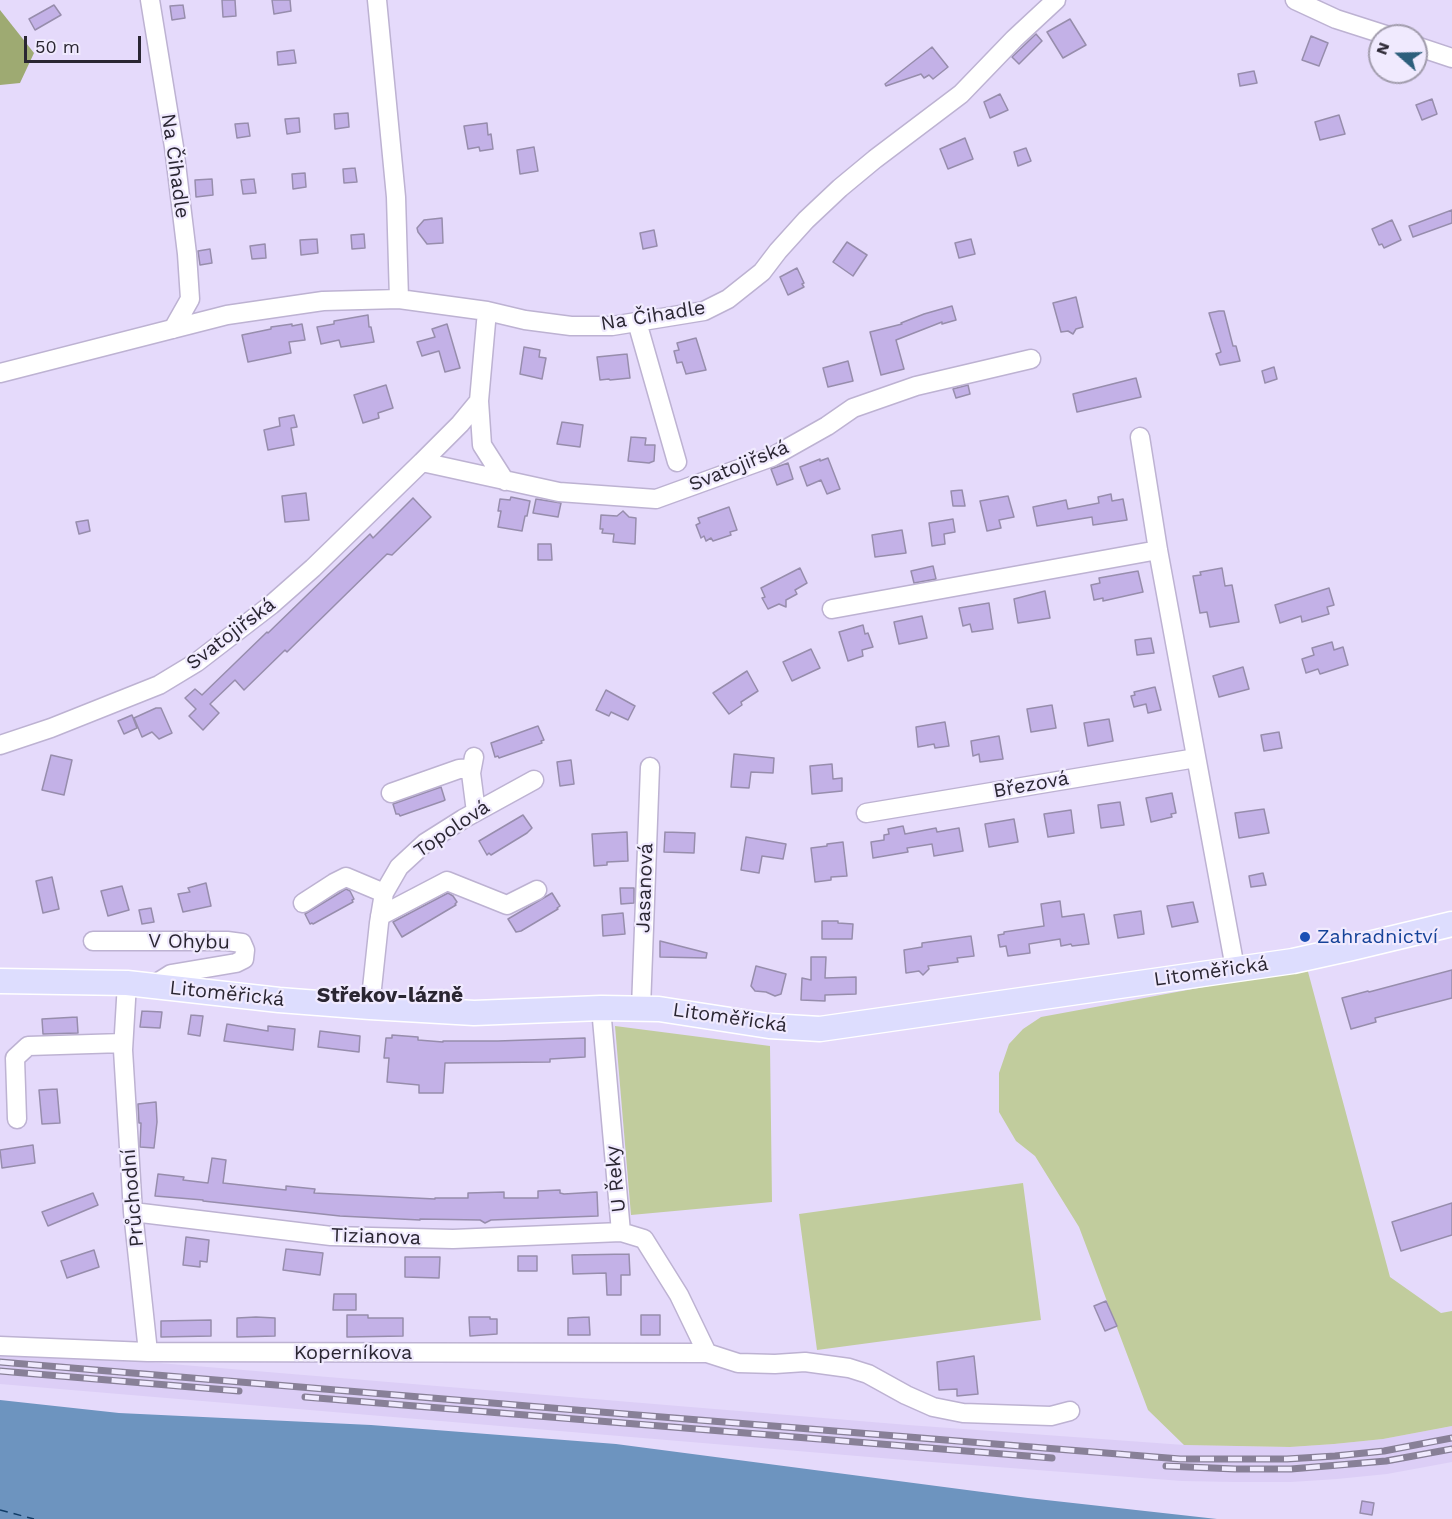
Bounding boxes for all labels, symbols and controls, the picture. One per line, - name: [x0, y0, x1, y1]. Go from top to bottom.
- scale bar: [27, 24, 144, 62]
- north arrow: [1368, 24, 1428, 84]
- text: 50 m: [35, 36, 80, 57]
- text: N: [1372, 40, 1393, 57]
- street label: Na Čihadle: [156, 112, 194, 220]
- street label: Na Čihadle: [599, 296, 707, 336]
- street label: Svatojiřská: [686, 435, 792, 497]
- street label: Svatojiřská: [182, 593, 280, 675]
- street label: Březová: [991, 767, 1071, 803]
- street label: Topolová: [410, 795, 494, 863]
- street label: Jasanová: [631, 843, 659, 933]
- place label: Zahradnictví: [1317, 925, 1438, 949]
- street label: V Ohybu: [148, 929, 230, 955]
- marker: Zahradnictví: [1298, 930, 1312, 944]
- street label: Litoměřická: [1152, 952, 1270, 992]
- street label: Litoměřická: [168, 976, 286, 1012]
- district label: Střekov-lázně: [317, 983, 463, 1009]
- street label: Litoměřická: [671, 998, 789, 1038]
- street label: U Řeky: [601, 1144, 631, 1214]
- street label: Průchodní: [117, 1148, 149, 1248]
- street label: Tizianova: [330, 1223, 422, 1251]
- street label: Koperníkova: [294, 1341, 412, 1365]

